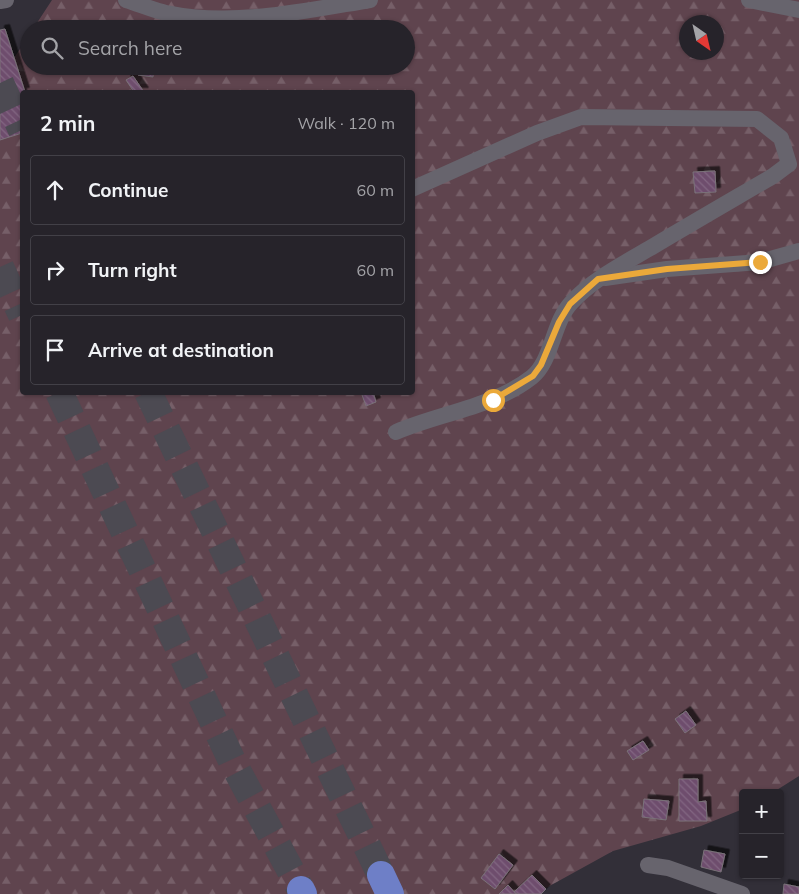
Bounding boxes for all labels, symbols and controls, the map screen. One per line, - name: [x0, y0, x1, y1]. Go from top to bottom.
- north arrow: [679, 15, 724, 60]
- search box: [20, 20, 415, 75]
- icon: search: [38, 34, 66, 62]
- text: Search here: [78, 36, 182, 60]
- text: 2 min: [40, 110, 95, 136]
- text: Walk · 120 m: [297, 113, 395, 133]
- icon: ahead: [41, 176, 69, 204]
- text: Continue: [88, 178, 168, 202]
- text: 60 m: [357, 180, 394, 200]
- route end: [749, 251, 772, 274]
- icon: right: [41, 256, 69, 284]
- text: Turn right: [88, 258, 177, 282]
- text: 60 m: [357, 260, 394, 280]
- icon: arrive: [41, 336, 69, 364]
- text: Arrive at destination: [88, 338, 274, 362]
- route start: [482, 389, 505, 412]
- map controls: [739, 789, 784, 879]
- button: +: [739, 789, 784, 834]
- button: −: [739, 834, 784, 879]

